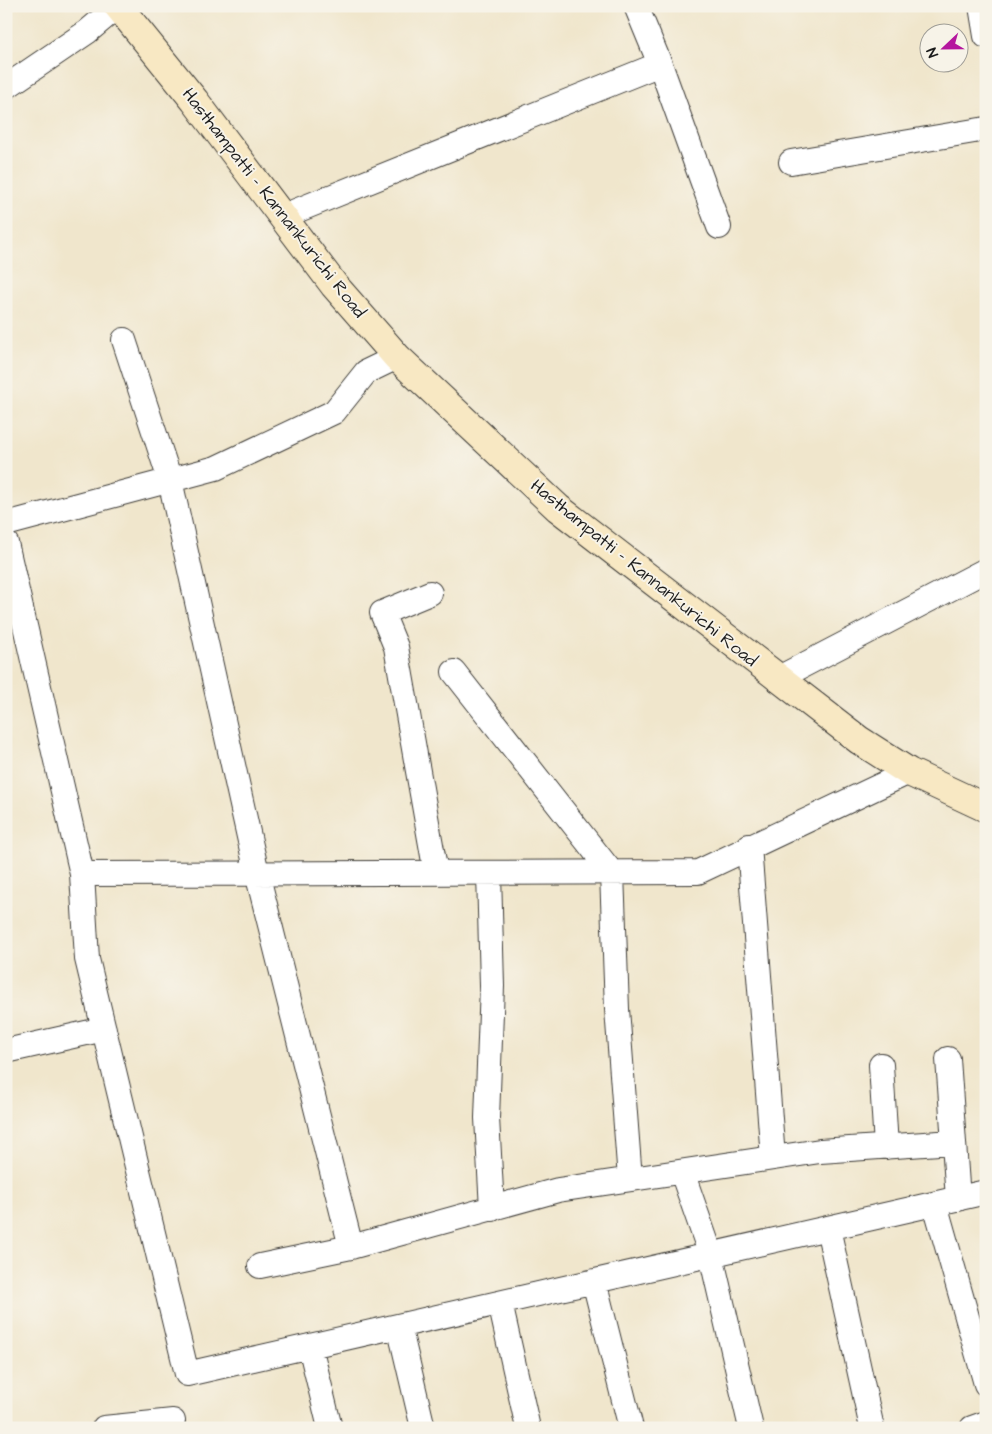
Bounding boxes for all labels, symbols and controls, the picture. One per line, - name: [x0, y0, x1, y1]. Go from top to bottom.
- north arrow: [920, 22, 970, 72]
- text: N: [922, 44, 944, 60]
- street label: Hasthampatti - Kannankurichi Road: [176, 83, 372, 323]
- street label: Hasthampatti - Kannankurichi Road: [525, 473, 763, 673]

